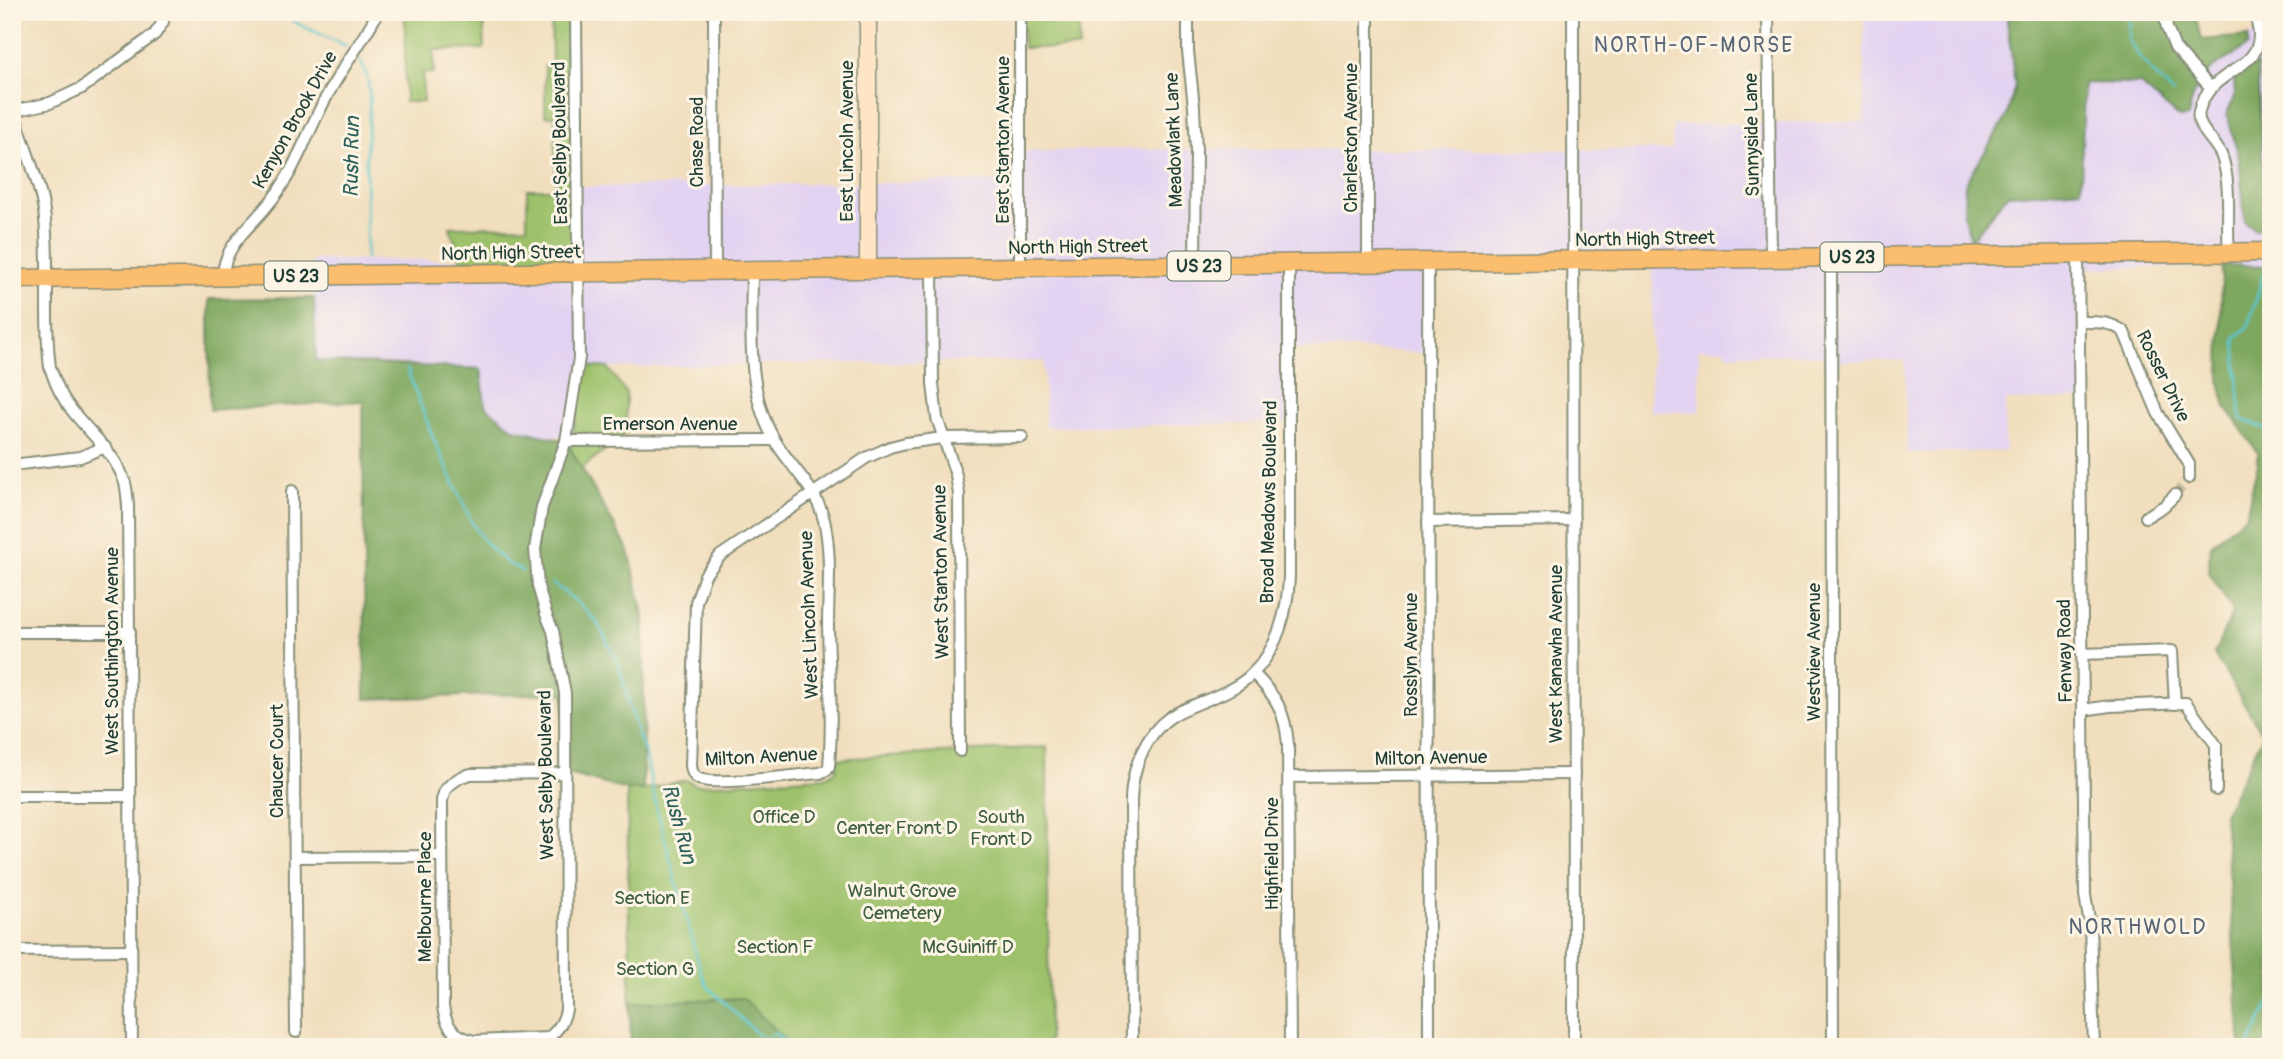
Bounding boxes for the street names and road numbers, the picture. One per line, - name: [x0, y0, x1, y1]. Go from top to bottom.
- street label: Kenyon Brook Drive: [247, 46, 343, 193]
- street label: East Stanton Avenue: [991, 56, 1015, 224]
- street label: East Lincoln Avenue: [835, 60, 859, 222]
- street label: East Selby Boulevard: [547, 61, 573, 225]
- street label: Charleston Avenue: [1339, 63, 1363, 213]
- street label: Meadowlark Lane: [1160, 72, 1188, 208]
- street label: Sunnyside Lane: [1739, 72, 1765, 197]
- street label: Chase Road: [685, 97, 709, 187]
- street label: North High Street: [1575, 226, 1716, 252]
- street label: North High Street: [1008, 234, 1149, 260]
- street label: North High Street: [441, 240, 582, 266]
- road number: US 23: [1820, 243, 1884, 272]
- road number: US 23: [1168, 252, 1230, 280]
- road number: US 23: [264, 262, 328, 290]
- street label: Rosser Drive: [2131, 326, 2196, 426]
- street label: Broad Meadows Boulevard: [1255, 400, 1283, 604]
- street label: Emerson Avenue: [603, 412, 738, 436]
- street label: West Stanton Avenue: [927, 484, 955, 659]
- street label: West Lincoln Avenue: [794, 530, 824, 699]
- street label: West Southington Avenue: [100, 546, 124, 755]
- street label: West Kanawha Avenue: [1544, 564, 1568, 743]
- street label: Westview Avenue: [1802, 582, 1826, 721]
- street label: Rosslyn Avenue: [1399, 592, 1423, 717]
- street label: Fenway Road: [2052, 599, 2078, 703]
- street label: West Selby Boulevard: [533, 690, 559, 860]
- street label: Chaucer Court: [265, 703, 289, 818]
- street label: Milton Avenue: [704, 742, 818, 772]
- street label: Milton Avenue: [1375, 745, 1488, 771]
- street label: Highfield Drive: [1260, 797, 1284, 911]
- street label: Melbourne Place: [413, 831, 437, 962]

